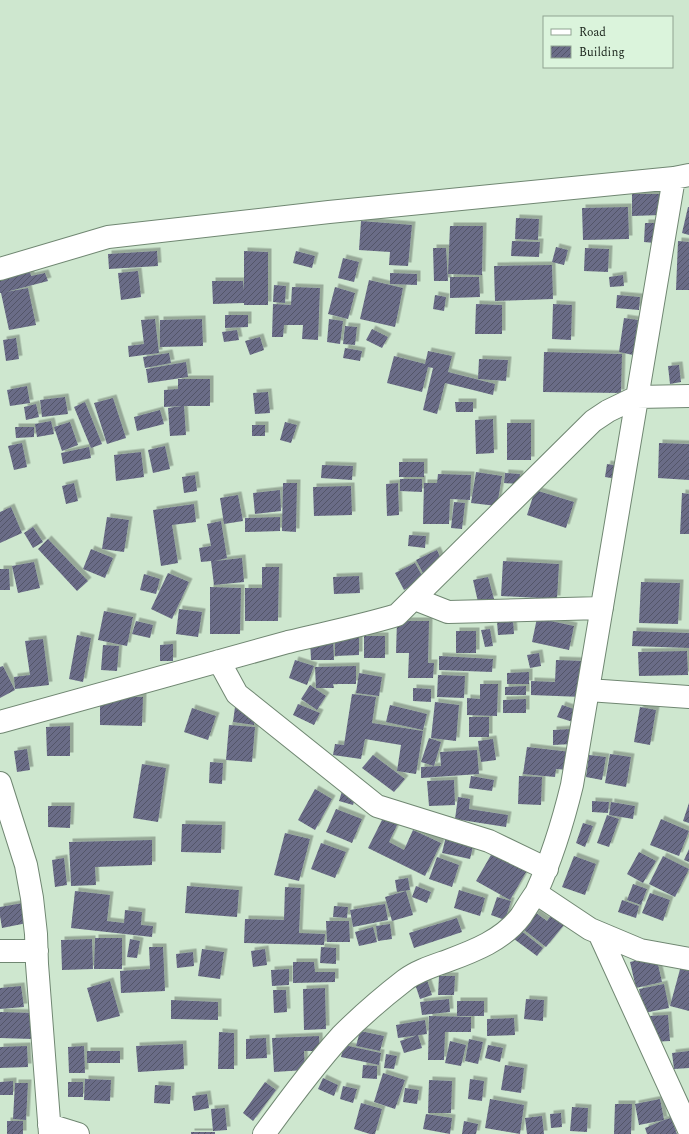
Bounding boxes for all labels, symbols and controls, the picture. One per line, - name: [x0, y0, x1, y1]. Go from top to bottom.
- legend: [543, 16, 673, 68]
- text: Road: [579, 23, 606, 42]
- text: Building: [579, 43, 625, 62]

